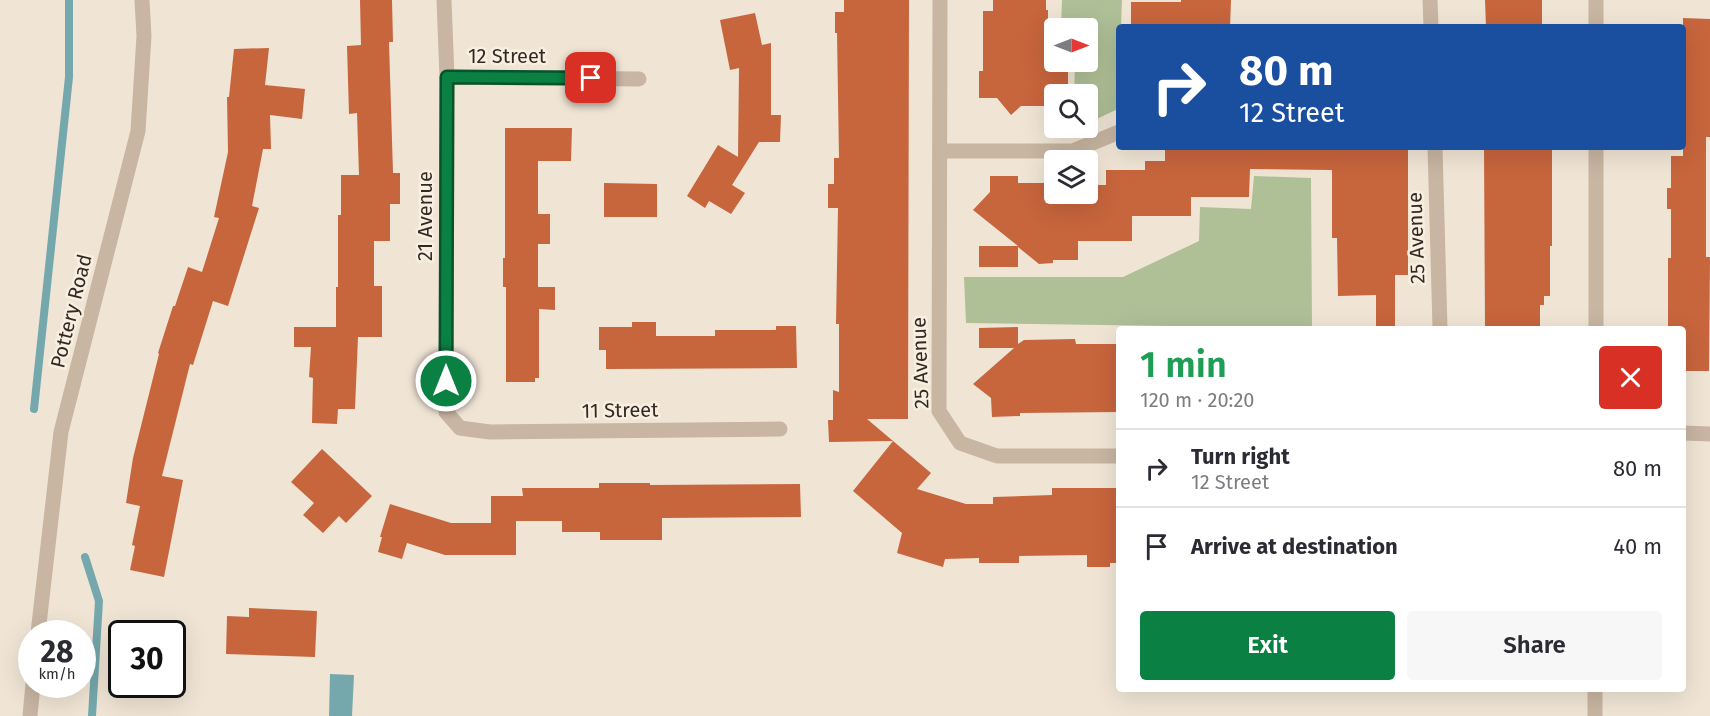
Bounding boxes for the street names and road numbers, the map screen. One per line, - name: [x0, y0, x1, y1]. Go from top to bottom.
- street label: 12 Street: [468, 44, 547, 68]
- street label: 21 Avenue: [413, 171, 437, 261]
- street label: 25 Avenue: [1402, 192, 1430, 284]
- street label: Pottery Road: [45, 251, 97, 371]
- street label: 25 Avenue: [906, 317, 934, 409]
- street label: 11 Street: [581, 397, 659, 423]

